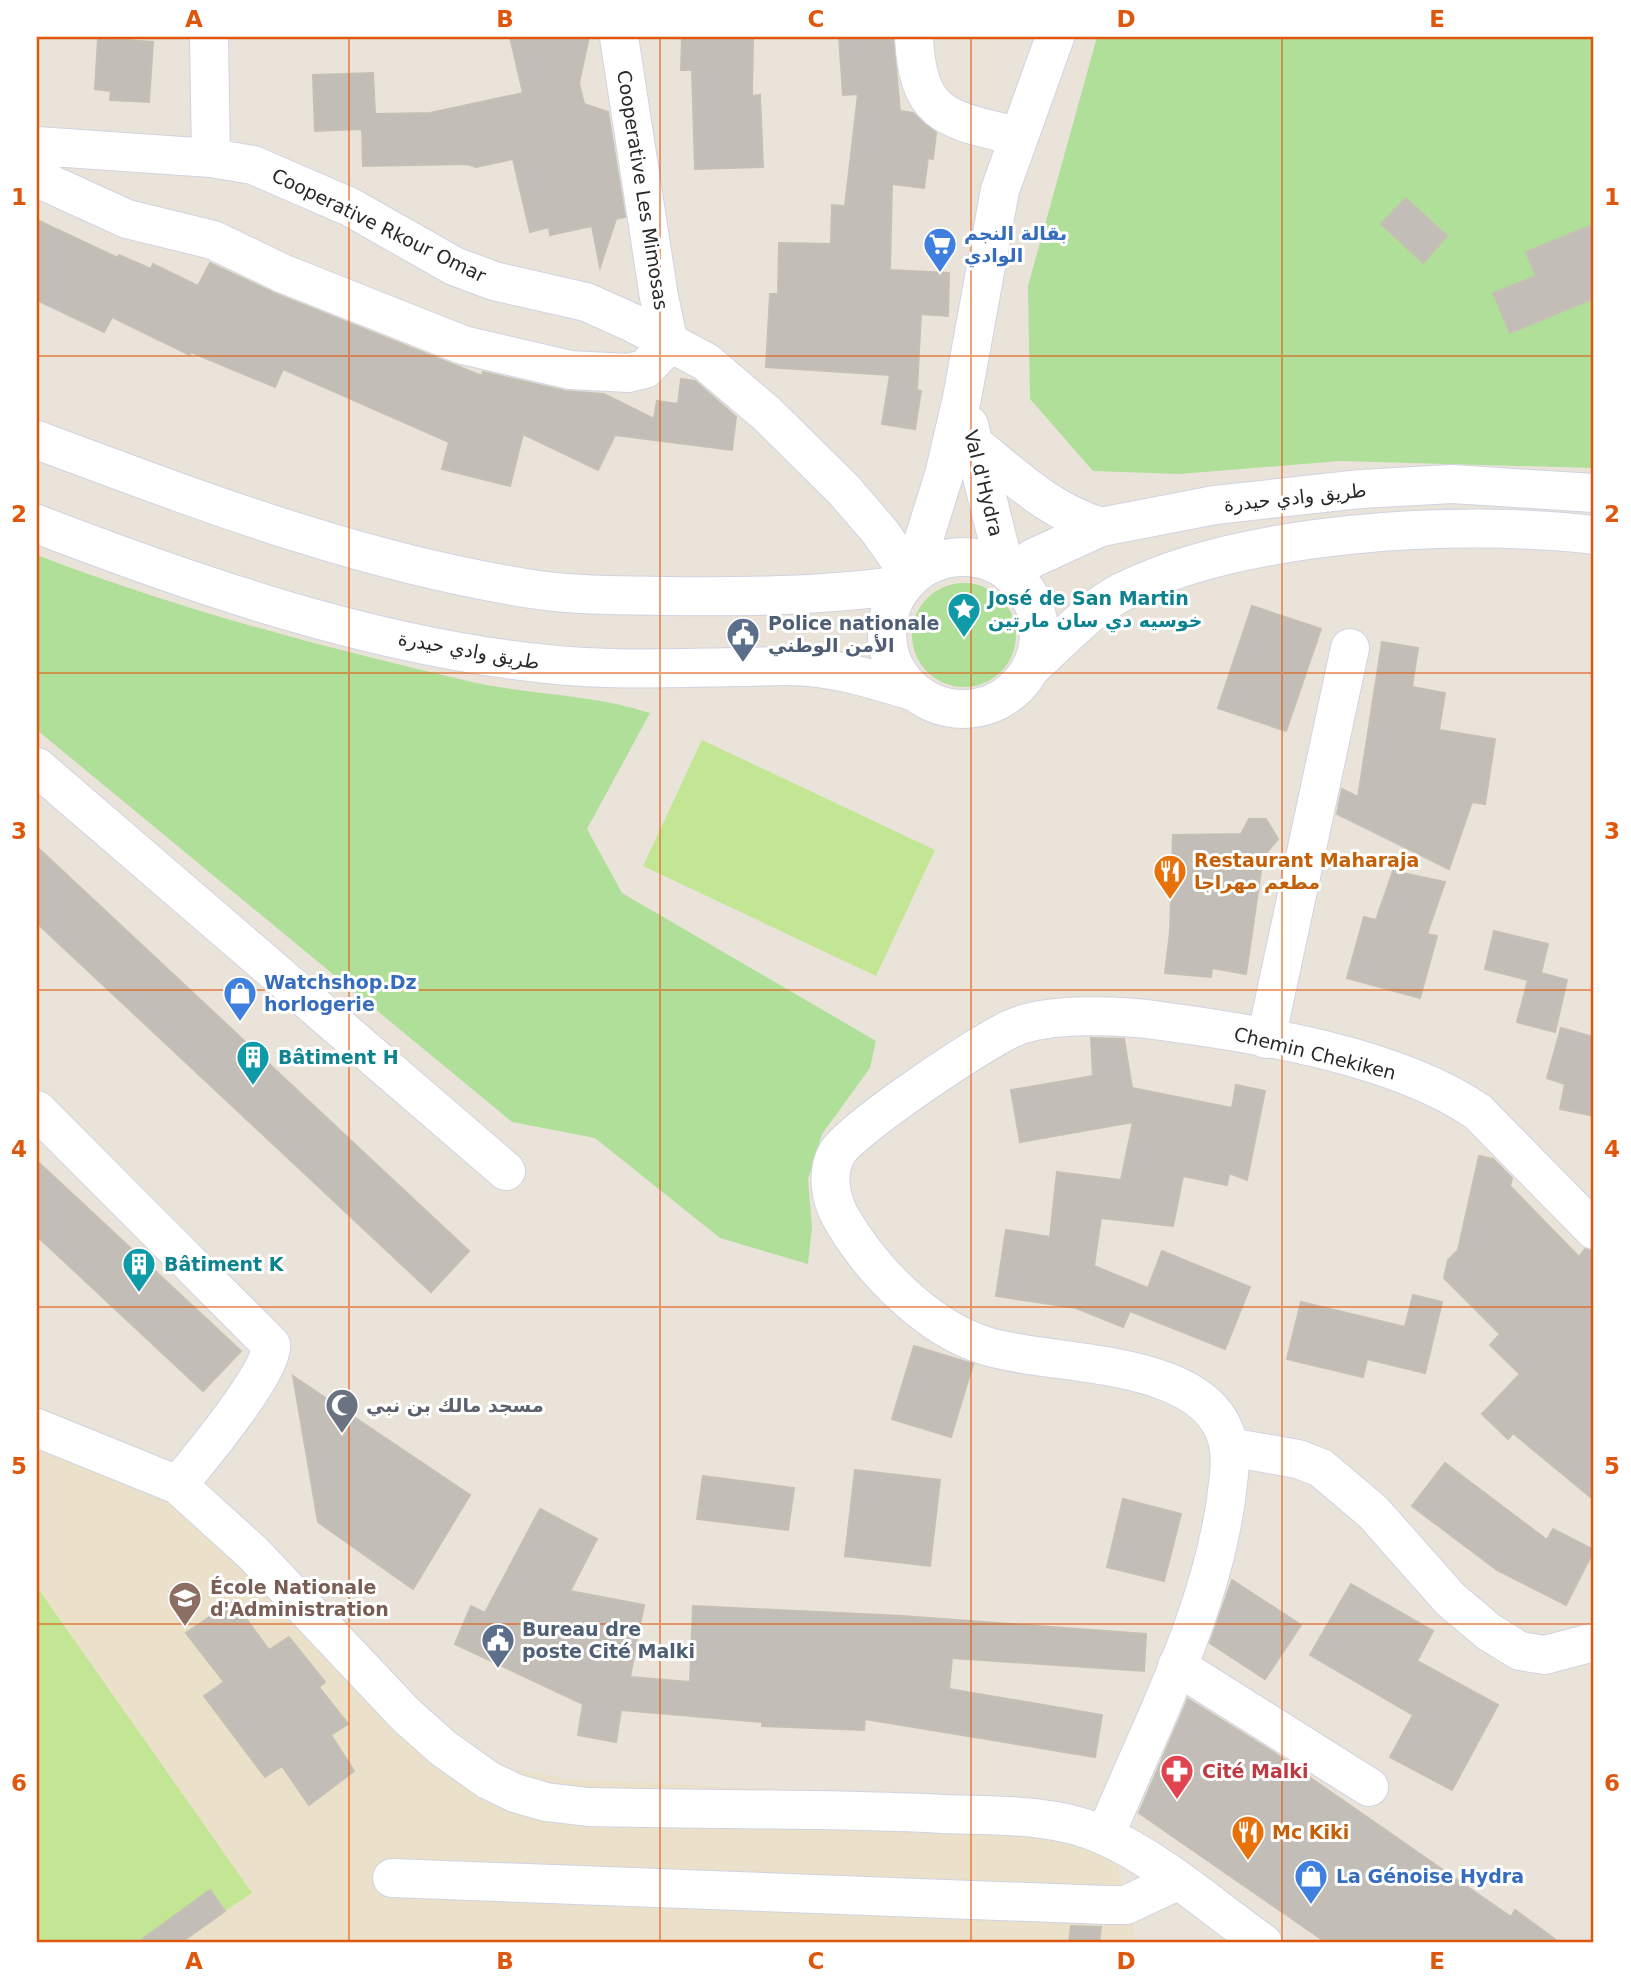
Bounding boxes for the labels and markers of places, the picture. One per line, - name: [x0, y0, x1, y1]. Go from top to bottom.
- place label: بقالة النجم الوادي: [964, 222, 1067, 268]
- supermarket icon: بقالة النجم الوادي: [921, 225, 959, 274]
- place label: José de San Martin خوسيه دي سان مارتين: [986, 587, 1202, 633]
- place icon: José de San Martin خوسيه دي سان مارتين: [945, 590, 983, 639]
- place label: Police nationale الأمن الوطني: [768, 612, 940, 657]
- public building icon: Police nationale الأمن الوطني: [724, 615, 762, 664]
- place label: Restaurant Maharaja مطعم مهراجا: [1194, 849, 1419, 894]
- restaurant icon: Restaurant Maharaja مطعم مهراجا: [1151, 852, 1189, 901]
- place label: Watchshop.Dz horlogerie: [264, 971, 417, 1015]
- shop icon: Watchshop.Dz horlogerie: [221, 974, 259, 1023]
- building icon: Bâtiment H: [234, 1038, 272, 1087]
- place label: Bâtiment H: [278, 1046, 399, 1068]
- building icon: Bâtiment K: [120, 1245, 158, 1294]
- place label: Bâtiment K: [164, 1253, 285, 1275]
- mosque icon: مسجد مالك بن نبي: [323, 1386, 361, 1435]
- place label: مسجد مالك بن نبي: [366, 1394, 544, 1417]
- place label: École Nationale d'Administration: [210, 1576, 389, 1620]
- school or university icon: École Nationale d'Administration: [166, 1579, 204, 1628]
- place label: Bureau dre poste Cité Malki: [522, 1618, 695, 1662]
- public building icon: Bureau dre poste Cité Malki: [479, 1621, 517, 1670]
- pharmacy icon: Cité Malki: [1158, 1752, 1196, 1801]
- place label: Cité Malki: [1202, 1760, 1308, 1782]
- restaurant icon: Mc Kiki: [1229, 1813, 1267, 1862]
- place label: Mc Kiki: [1272, 1821, 1349, 1843]
- shop icon: La Génoise Hydra: [1292, 1857, 1330, 1906]
- place label: La Génoise Hydra: [1336, 1865, 1524, 1887]

